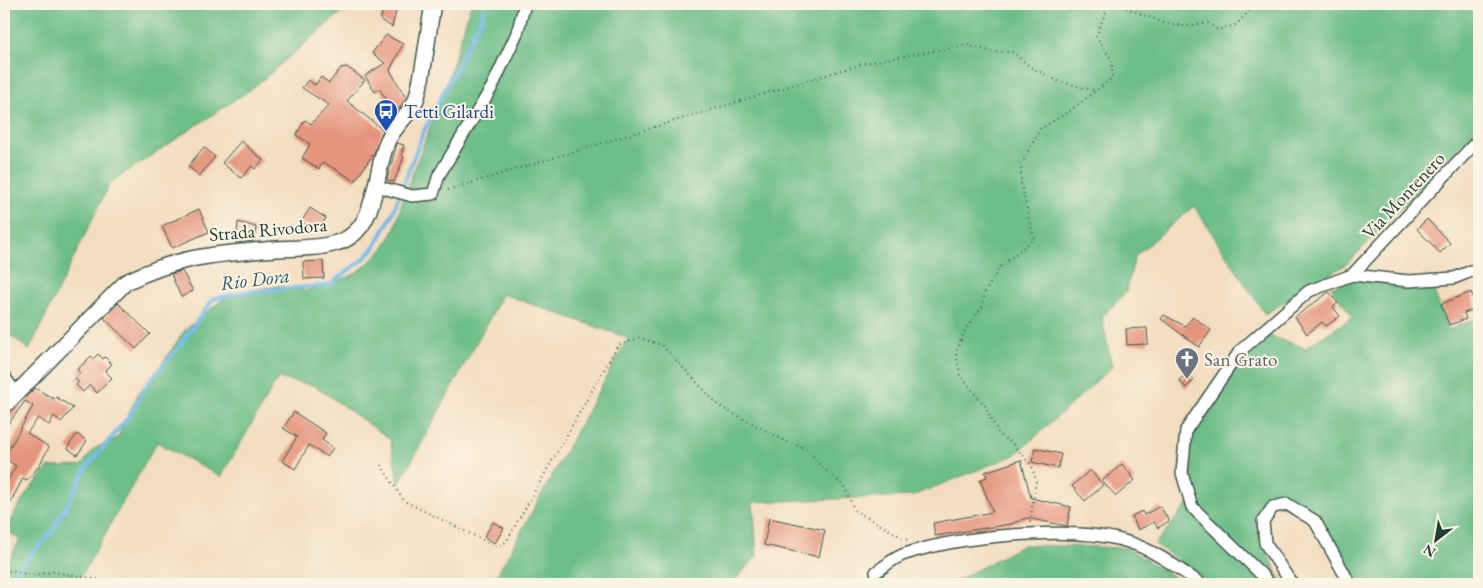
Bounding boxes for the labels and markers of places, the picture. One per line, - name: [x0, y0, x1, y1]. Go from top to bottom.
- bus stop icon: Tetti Gilardi: [373, 98, 399, 132]
- place label: Tetti Gilardi: [404, 99, 494, 124]
- church icon: San Grato: [1174, 346, 1200, 380]
- place label: San Grato: [1204, 347, 1277, 372]

